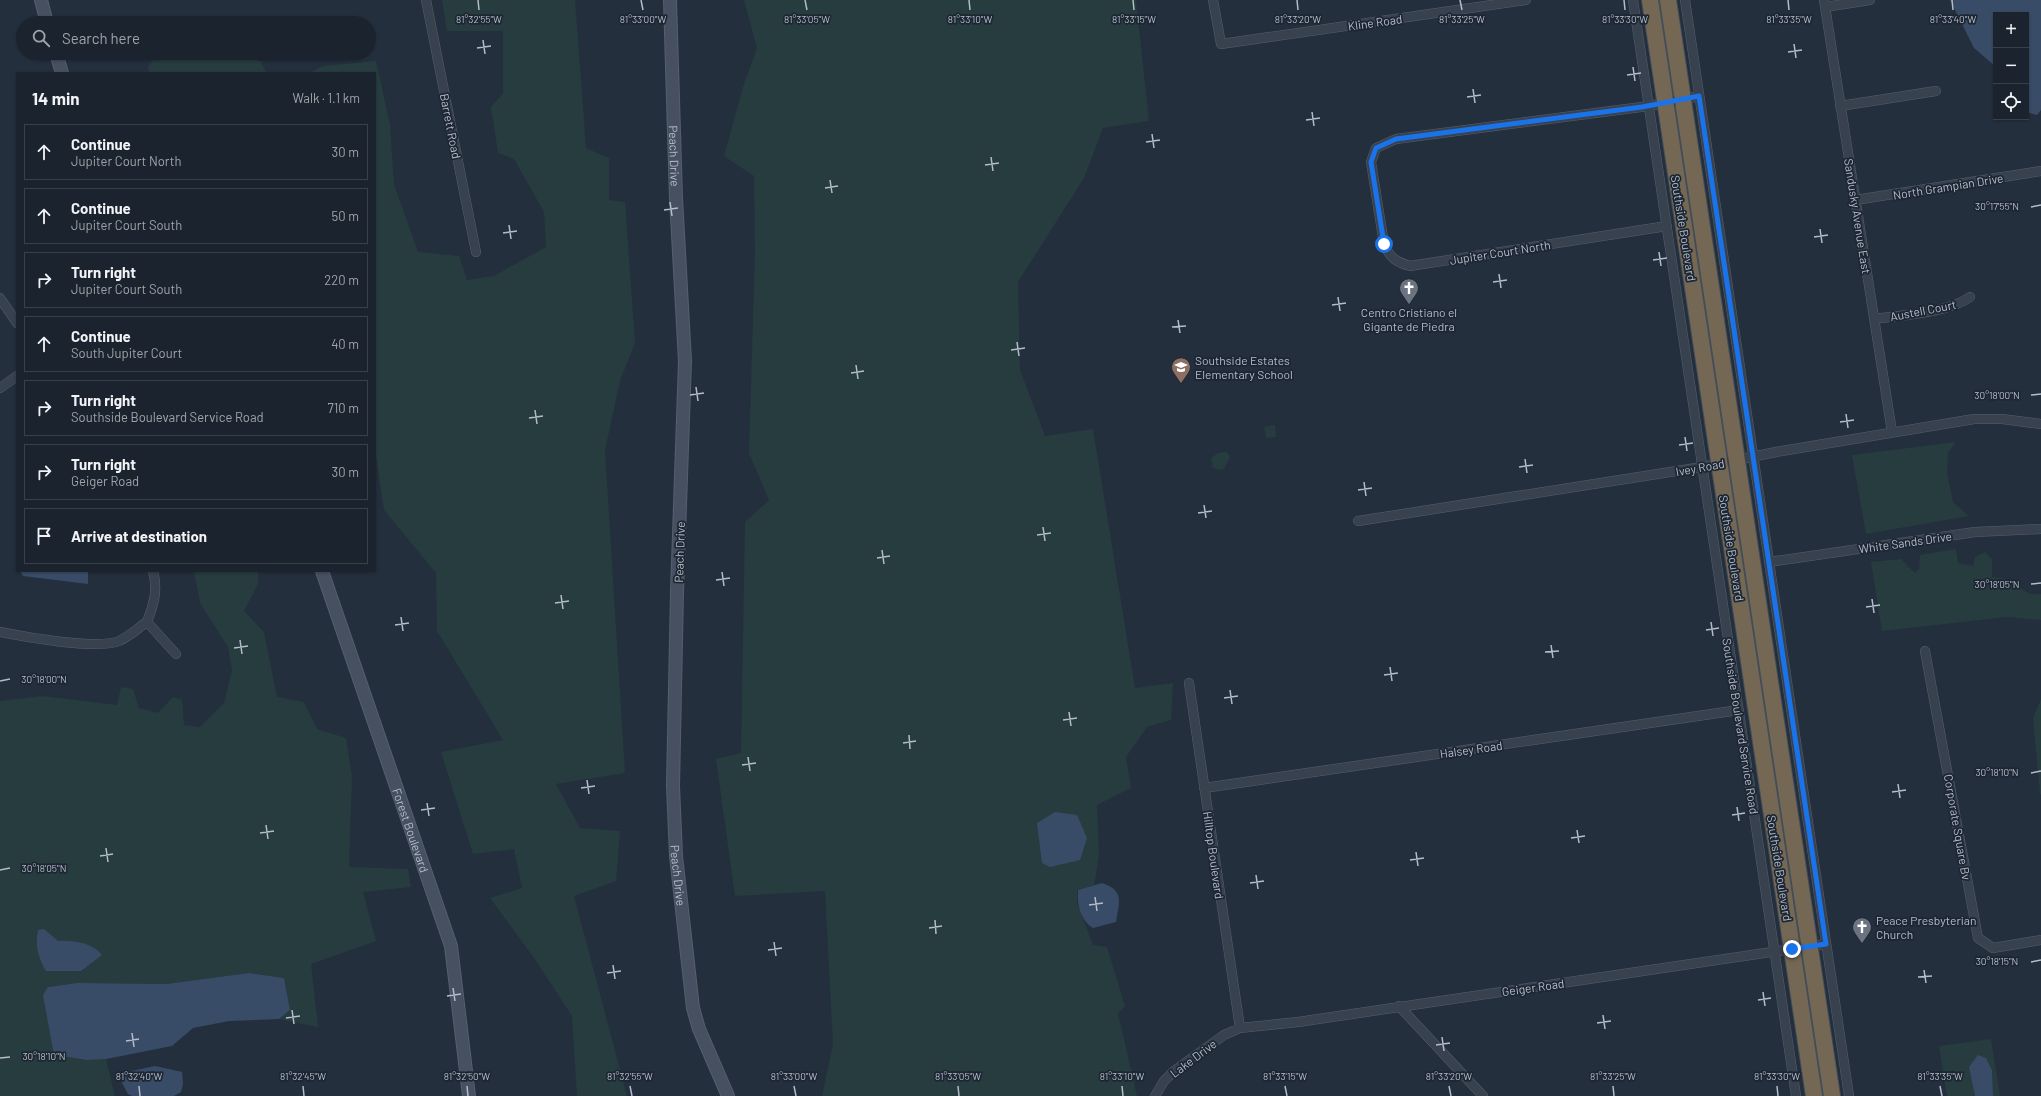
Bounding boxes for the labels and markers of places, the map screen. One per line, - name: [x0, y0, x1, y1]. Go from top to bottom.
- church icon: Centro Cristiano el Gigante de Piedra: [1398, 277, 1420, 305]
- place label: Centro Cristiano el Gigante de Piedra: [1361, 305, 1457, 333]
- place label: Southside Estates Elementary School: [1195, 353, 1293, 381]
- school or university icon: Southside Estates Elementary School: [1170, 356, 1192, 384]
- place label: Peace Presbyterian Church: [1876, 913, 1976, 941]
- church icon: Peace Presbyterian Church: [1851, 916, 1873, 944]

